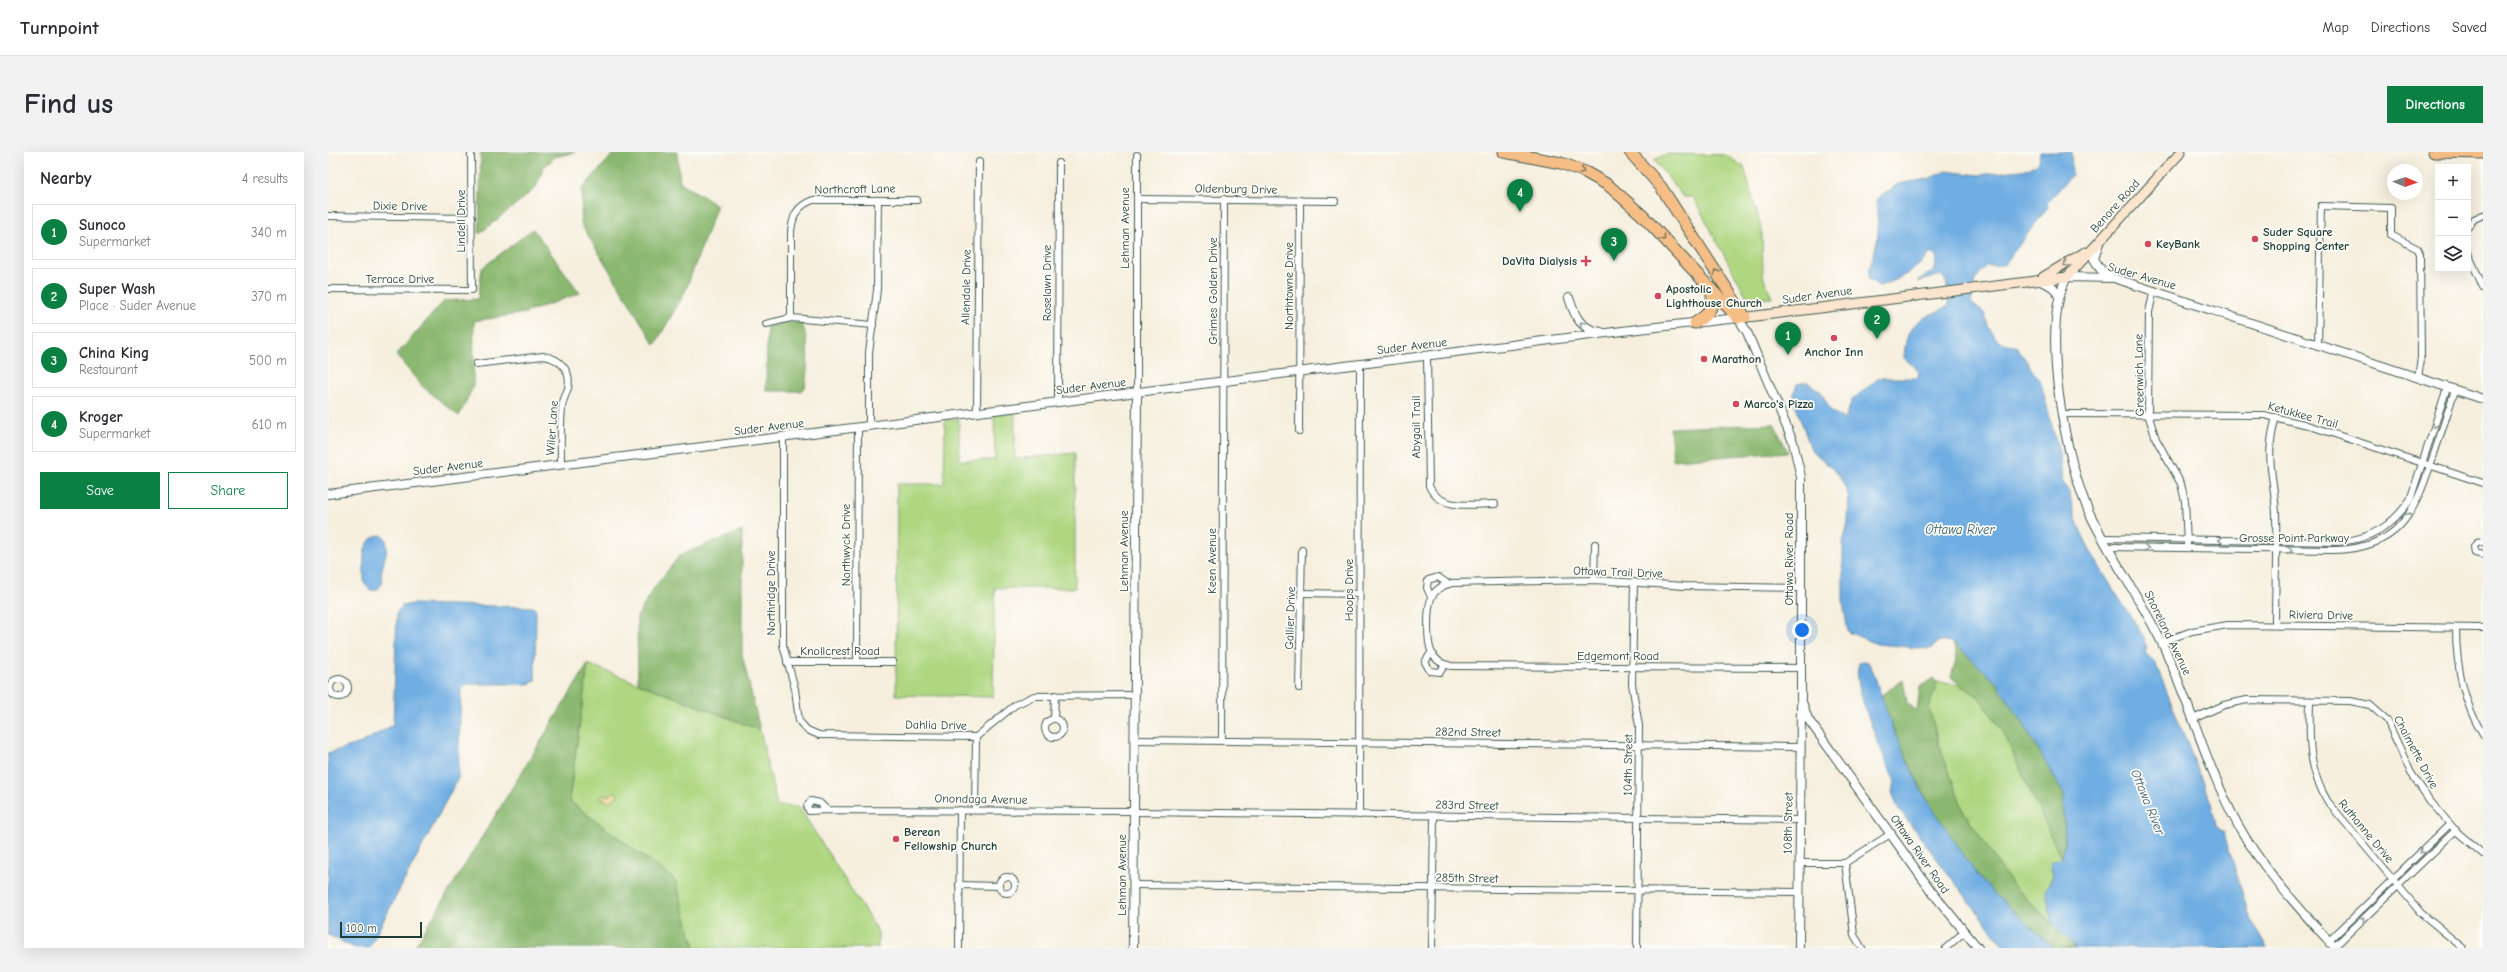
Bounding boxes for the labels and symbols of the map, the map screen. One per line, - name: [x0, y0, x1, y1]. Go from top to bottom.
- north arrow: [2387, 164, 2423, 200]
- one-way arrow: [1578, 166, 1586, 174]
- street label: Benore Road: [2087, 176, 2143, 236]
- pin: 4: [1507, 179, 1533, 212]
- street label: Northcroft Lane: [814, 181, 896, 197]
- street label: Oldenburg Drive: [1195, 181, 1277, 197]
- street label: Lehman Avenue: [1118, 187, 1132, 269]
- street label: Lindell Drive: [454, 190, 468, 252]
- street label: Dixie Drive: [373, 199, 427, 213]
- place label: Suder Square Shopping Center: [2263, 225, 2349, 253]
- pin: 3: [1601, 228, 1627, 261]
- one-way arrow: [1658, 233, 1665, 240]
- marker: Suder Square Shopping Center: [2250, 234, 2260, 244]
- street label: Grimes Golden Drive: [1206, 237, 1220, 345]
- place label: KeyBank: [2156, 237, 2200, 251]
- marker: KeyBank: [2143, 239, 2153, 249]
- street label: Northtowne Drive: [1282, 242, 1296, 330]
- street label: Roselawn Drive: [1040, 245, 1054, 321]
- street label: Allendale Drive: [958, 249, 974, 325]
- place label: DaVita Dialysis: [1502, 254, 1577, 268]
- marker: DaVita Dialysis: [1580, 255, 1592, 267]
- one-way arrow: [2063, 259, 2070, 266]
- street label: Suder Avenue: [2106, 260, 2178, 292]
- one-way arrow: [1713, 269, 1721, 276]
- street label: Terrace Drive: [366, 272, 434, 286]
- place label: Apostolic Lighthouse Church: [1666, 282, 1762, 310]
- street label: Suder Avenue: [1781, 283, 1853, 307]
- marker: Apostolic Lighthouse Church: [1653, 291, 1663, 301]
- pin: 2: [1864, 306, 1890, 339]
- one-way arrow: [1579, 321, 1587, 328]
- pin: 1: [1775, 322, 1801, 355]
- marker: Anchor Inn: [1829, 333, 1839, 343]
- street label: Greenwich Lane: [2131, 334, 2147, 416]
- street label: Suder Avenue: [1376, 335, 1448, 357]
- place label: Anchor Inn: [1805, 345, 1863, 359]
- place label: Marathon: [1712, 352, 1761, 366]
- marker: Marathon: [1699, 354, 1709, 364]
- street label: Suder Avenue: [1055, 375, 1127, 397]
- street label: Abygail Trail: [1409, 396, 1423, 458]
- place label: Marco's Pizza: [1744, 397, 1814, 411]
- marker: Marco's Pizza: [1731, 399, 1741, 409]
- street label: Ketukkee Trail: [2266, 399, 2340, 431]
- street label: Wiler Lane: [543, 400, 561, 456]
- street label: Suder Avenue: [733, 416, 805, 438]
- one-way arrow: [2431, 421, 2440, 428]
- street label: Suder Avenue: [412, 456, 484, 478]
- street label: Northwyck Drive: [839, 504, 853, 586]
- street label: Lehman Avenue: [1117, 510, 1131, 592]
- street label: Ottawa River Road: [1782, 513, 1796, 605]
- one-way arrow: [2405, 513, 2412, 520]
- water label: Ottawa River: [1925, 522, 1996, 537]
- street label: Keen Avenue: [1205, 528, 1219, 594]
- street label: Grosse Point Parkway: [2239, 531, 2350, 545]
- one-way arrow: [2218, 536, 2224, 544]
- one-way arrow: [2143, 544, 2149, 552]
- one-way arrow: [2287, 546, 2293, 554]
- street label: Northridge Drive: [764, 551, 778, 635]
- street label: Hoops Drive: [1342, 559, 1356, 621]
- street label: Ottawa Trail Drive: [1573, 563, 1663, 581]
- street label: Gallier Drive: [1282, 586, 1298, 650]
- street label: Shoreland Avenue: [2141, 588, 2195, 678]
- street label: Riviera Drive: [2289, 607, 2353, 623]
- your location: [1792, 620, 1812, 640]
- street label: Knollcrest Road: [800, 644, 880, 658]
- street label: Edgemont Road: [1577, 649, 1659, 663]
- street label: Chalmette Drive: [2391, 713, 2441, 791]
- street label: Dahlia Drive: [905, 717, 967, 733]
- street label: 282nd Street: [1435, 724, 1502, 740]
- street label: 104th Street: [1620, 733, 1636, 796]
- water label: Ottawa River: [2128, 767, 2168, 838]
- street label: Onondaga Avenue: [934, 791, 1028, 807]
- street label: 108th Street: [1780, 791, 1796, 854]
- street label: Ruthanne Drive: [2335, 796, 2397, 866]
- street label: 283rd Street: [1435, 797, 1499, 813]
- street label: Ottawa River Road: [1888, 812, 1952, 896]
- place label: Berean Fellowship Church: [904, 825, 997, 853]
- marker: Berean Fellowship Church: [891, 834, 901, 844]
- street label: Lehman Avenue: [1115, 834, 1129, 916]
- one-way arrow: [2419, 846, 2427, 854]
- street label: 285th Street: [1435, 870, 1499, 886]
- one-way arrow: [2357, 918, 2365, 925]
- scale bar: [340, 920, 422, 939]

